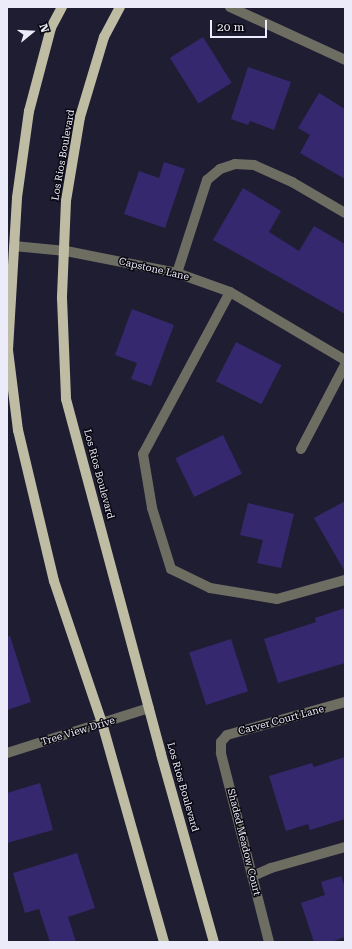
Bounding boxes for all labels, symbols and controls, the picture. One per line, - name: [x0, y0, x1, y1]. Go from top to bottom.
- north arrow: [12, 12, 52, 52]
- scale bar: [212, 12, 269, 38]
- text: 20 m: [217, 20, 244, 34]
- text: N: [36, 22, 51, 34]
- street label: Los Rios Boulevard: [49, 109, 77, 201]
- street label: Capstone Lane: [118, 255, 190, 283]
- street label: Los Rios Boulevard: [81, 428, 117, 520]
- street label: Carver Court Lane: [237, 703, 325, 737]
- street label: Tree View Drive: [40, 714, 116, 748]
- street label: Los Rios Boulevard: [165, 741, 201, 833]
- street label: Shaded Meadow Court: [225, 787, 263, 897]

